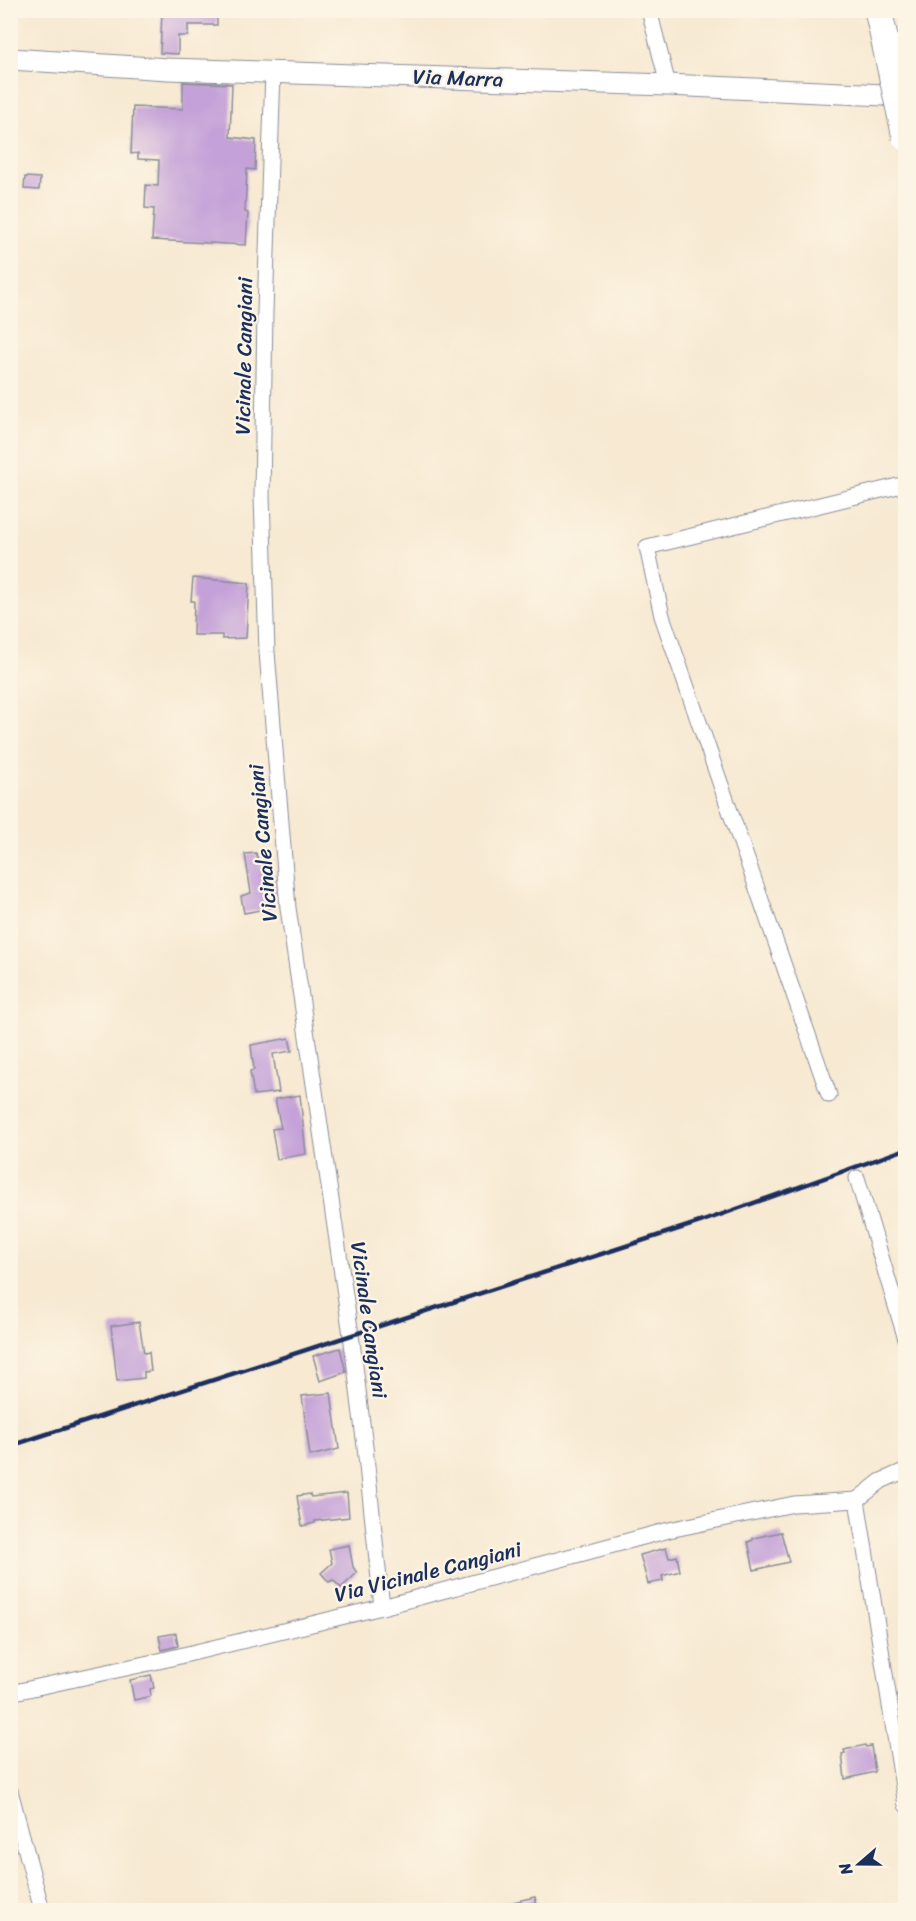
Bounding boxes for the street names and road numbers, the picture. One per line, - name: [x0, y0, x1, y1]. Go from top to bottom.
- street label: Via Marra: [412, 57, 504, 99]
- street label: Vicinale Cangiani: [224, 276, 264, 435]
- street label: Vicinale Cangiani: [237, 762, 289, 923]
- street label: Vicinale Cangiani: [339, 1239, 399, 1402]
- street label: Via Vicinale Cangiani: [331, 1530, 527, 1614]

